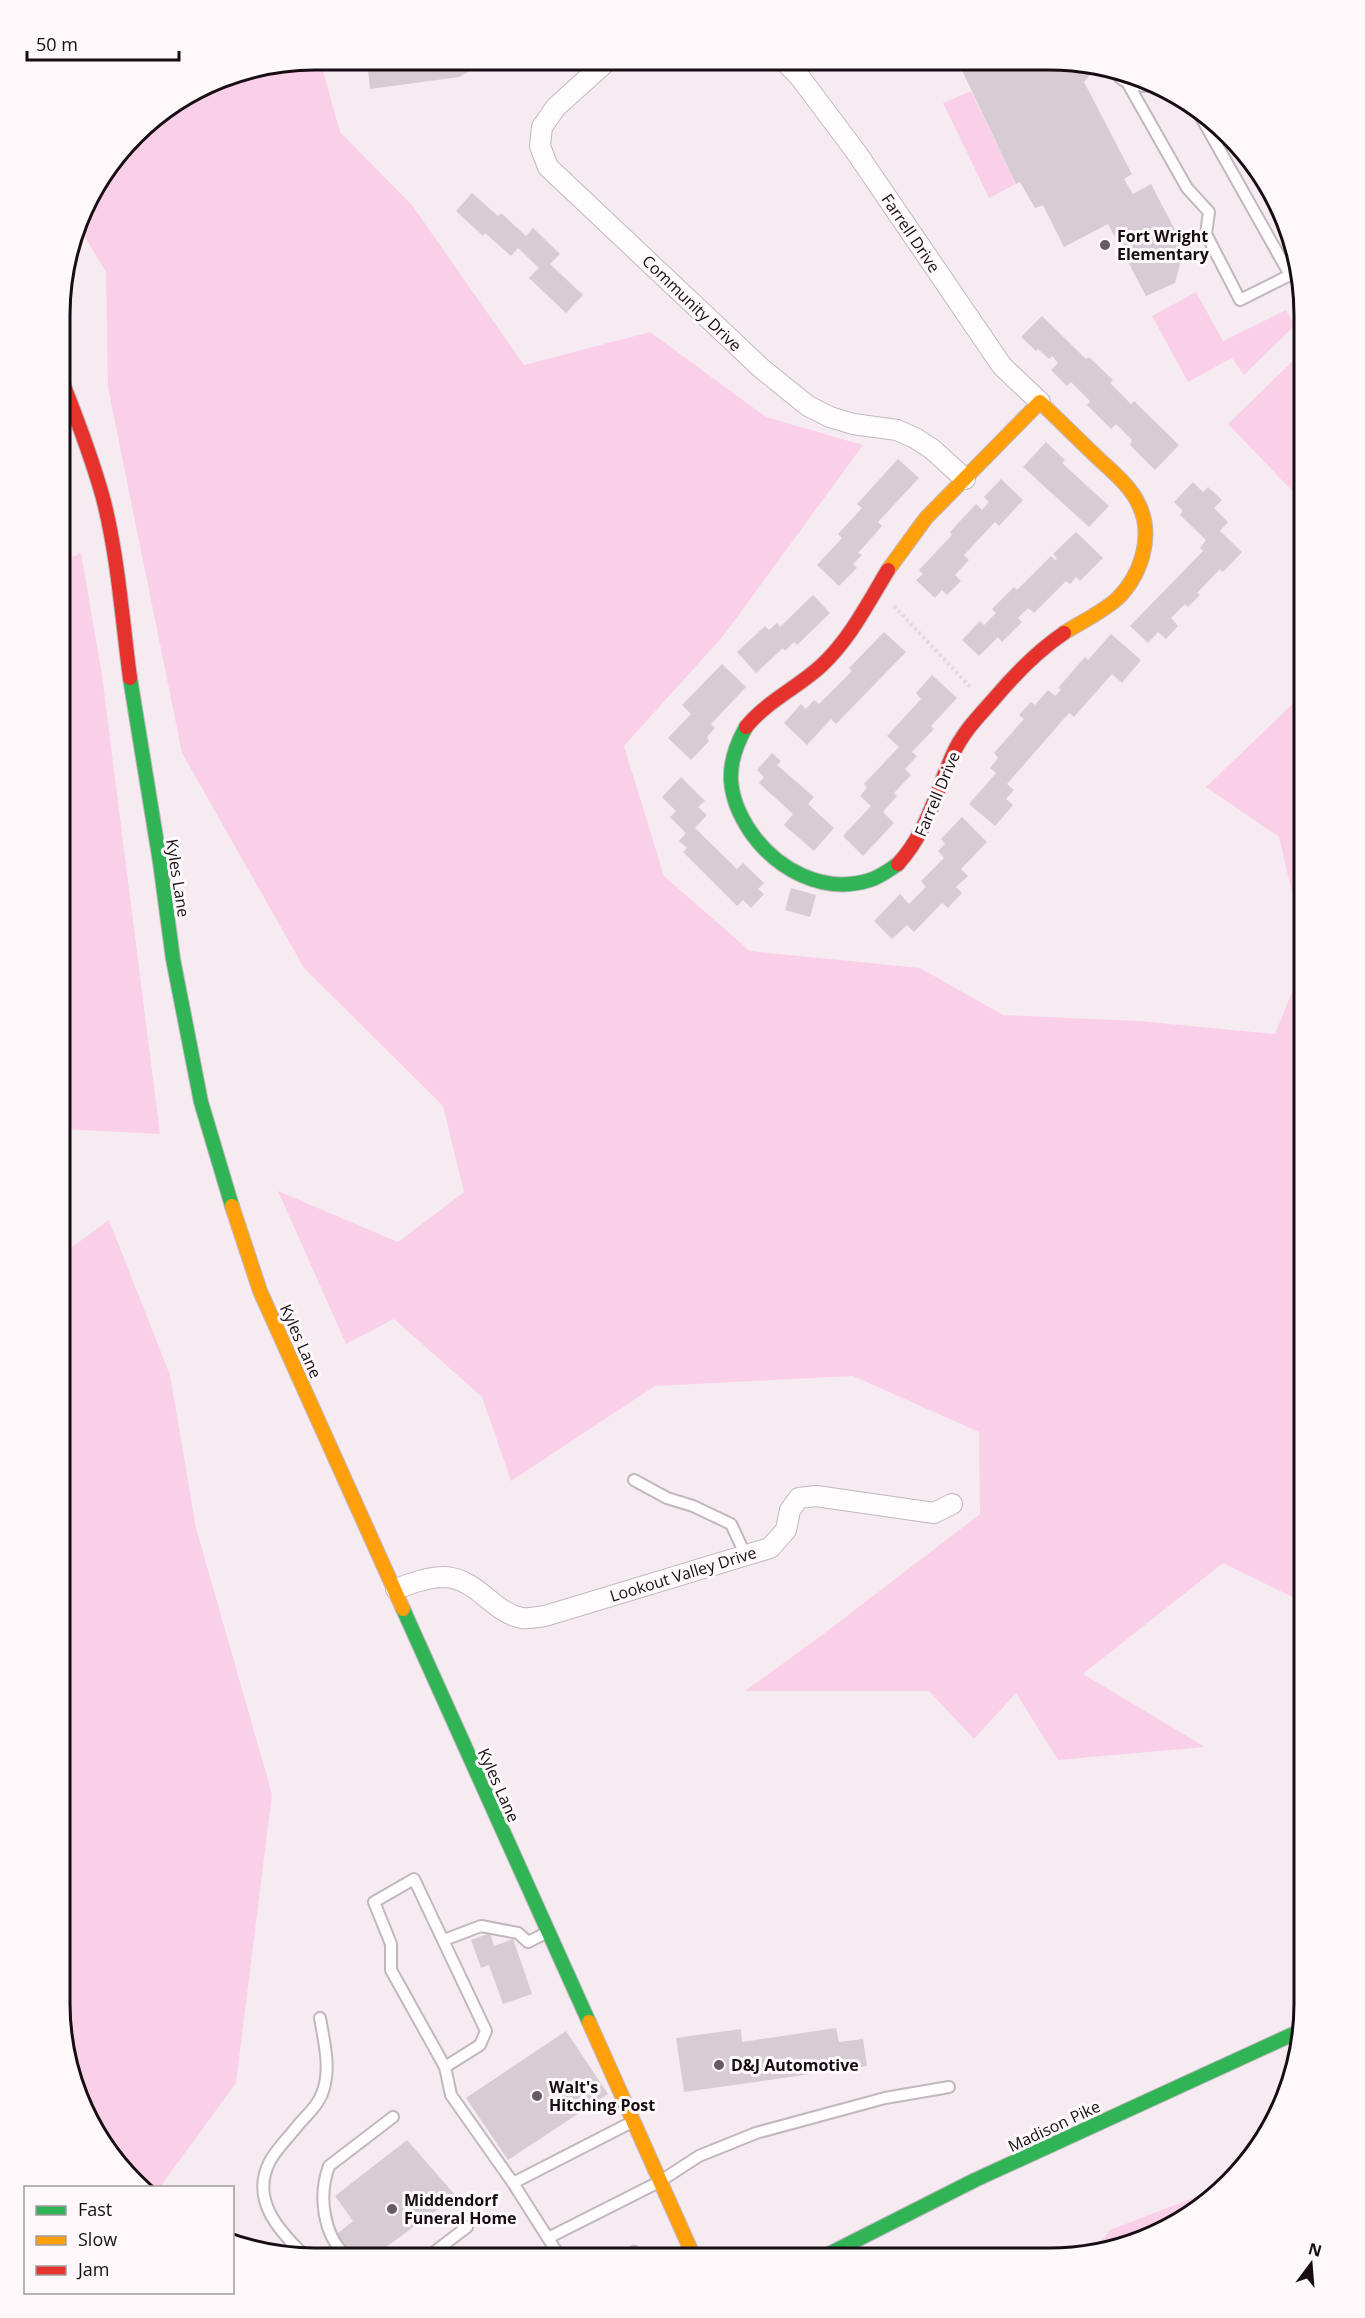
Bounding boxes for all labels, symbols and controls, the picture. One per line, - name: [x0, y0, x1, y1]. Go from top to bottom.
- scale bar: [27, 24, 178, 62]
- text: 50 m: [36, 32, 78, 56]
- street label: Farrell Drive: [877, 189, 945, 277]
- place label: Fort Wright Elementary: [1117, 225, 1210, 265]
- marker: Fort Wright Elementary: [1098, 238, 1112, 252]
- street label: Community Drive: [638, 250, 746, 356]
- street label: Farrell Drive: [909, 748, 965, 840]
- street label: Kyles Lane: [161, 837, 195, 919]
- street label: Kyles Lane: [275, 1301, 327, 1381]
- street label: Lookout Valley Drive: [607, 1541, 759, 1607]
- street label: Kyles Lane: [473, 1745, 525, 1825]
- place label: D&J Automotive: [731, 2054, 859, 2076]
- marker: D&J Automotive: [712, 2058, 726, 2072]
- place label: Walt's Hitching Post: [549, 2076, 655, 2116]
- marker: Walt's Hitching Post: [530, 2089, 544, 2103]
- street label: Madison Pike: [1004, 2095, 1104, 2157]
- legend: [24, 2186, 234, 2294]
- place label: Middendorf Funeral Home: [404, 2189, 517, 2229]
- text: Fast: [78, 2197, 112, 2221]
- marker: Middendorf Funeral Home: [385, 2202, 399, 2216]
- text: Slow: [78, 2227, 117, 2251]
- north arrow: [1281, 2234, 1341, 2294]
- text: N: [1306, 2237, 1324, 2262]
- text: Jam: [76, 2257, 110, 2281]

